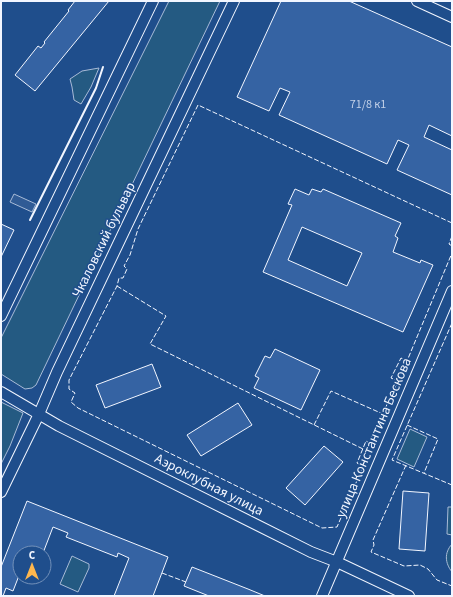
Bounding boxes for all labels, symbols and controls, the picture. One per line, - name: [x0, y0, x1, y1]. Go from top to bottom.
- house number: 71/8 к1: [350, 96, 386, 113]
- street label: Чкаловский бульвар: [67, 179, 141, 301]
- street label: улица Константина Бескова: [331, 355, 417, 521]
- street label: Аэроклубная улица: [151, 449, 267, 521]
- north arrow: [12, 545, 52, 585]
- text: С: [29, 548, 36, 563]

